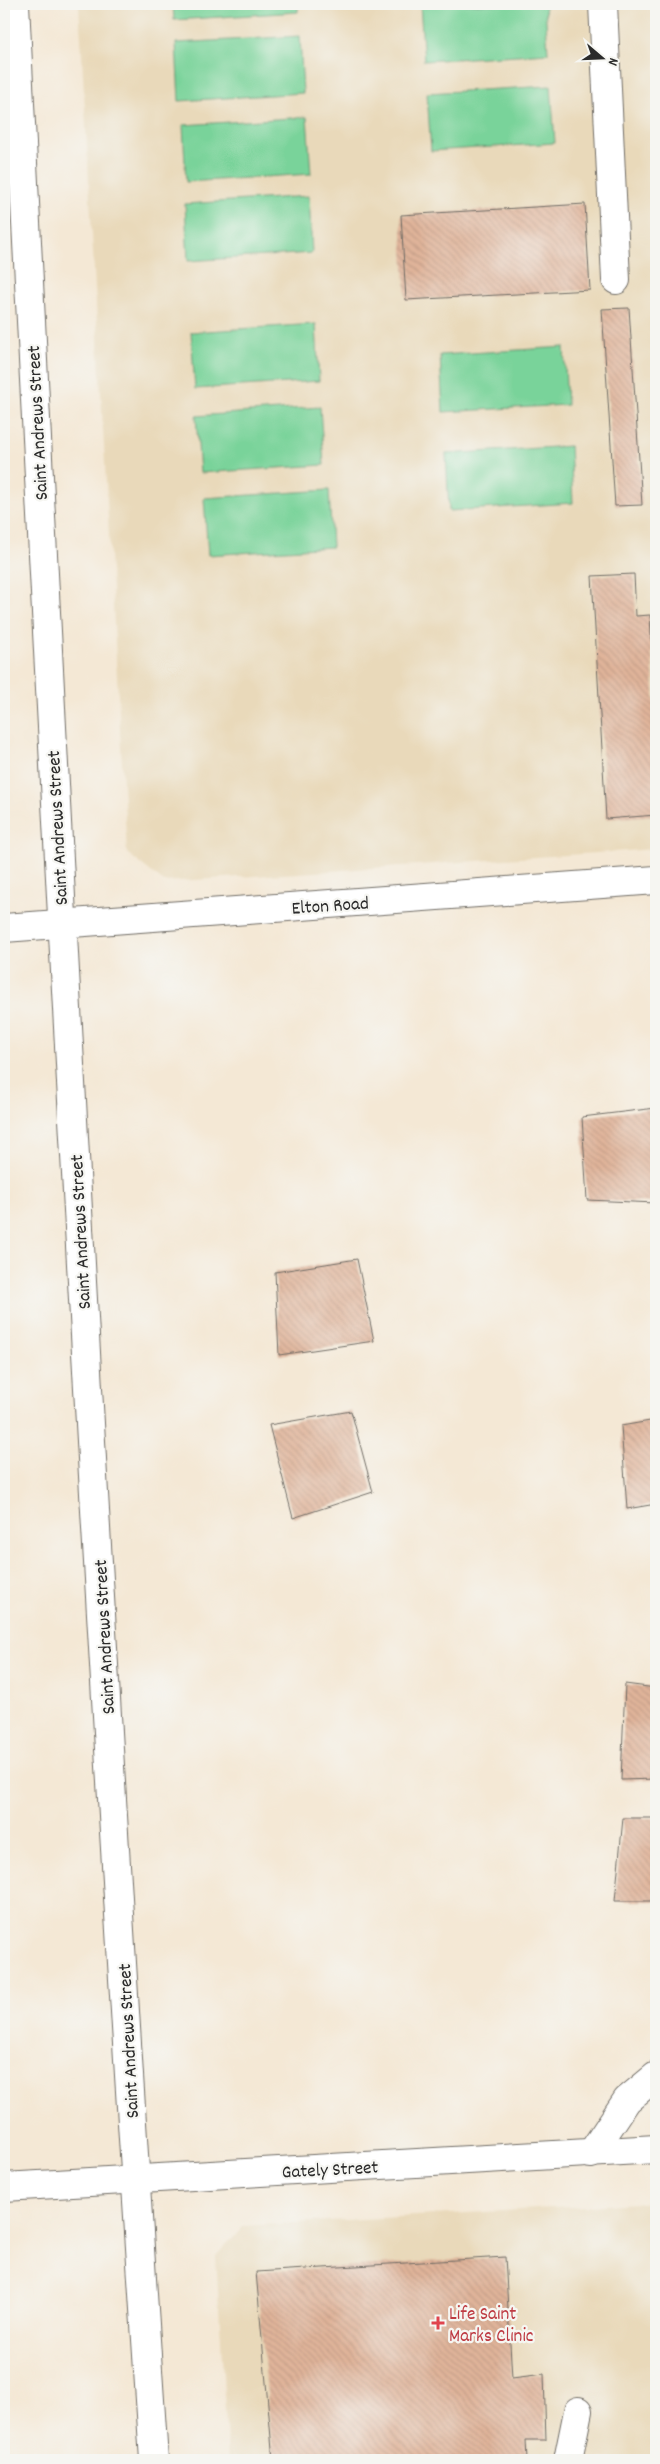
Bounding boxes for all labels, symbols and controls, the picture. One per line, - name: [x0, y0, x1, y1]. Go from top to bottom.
- north arrow: [578, 32, 628, 82]
- text: N: [602, 55, 623, 68]
- street label: Saint Andrews Street: [22, 345, 57, 501]
- street label: Saint Andrews Street: [42, 750, 77, 906]
- street label: Elton Road: [291, 891, 370, 924]
- street label: Saint Andrews Street: [65, 1154, 100, 1310]
- street label: Saint Andrews Street: [89, 1559, 124, 1715]
- street label: Saint Andrews Street: [113, 1963, 148, 2119]
- street label: Gately Street: [281, 2155, 379, 2188]
- place label: Life Saint Marks Clinic: [449, 2302, 534, 2351]
- marker: Life Saint Marks Clinic: [431, 2316, 445, 2330]

